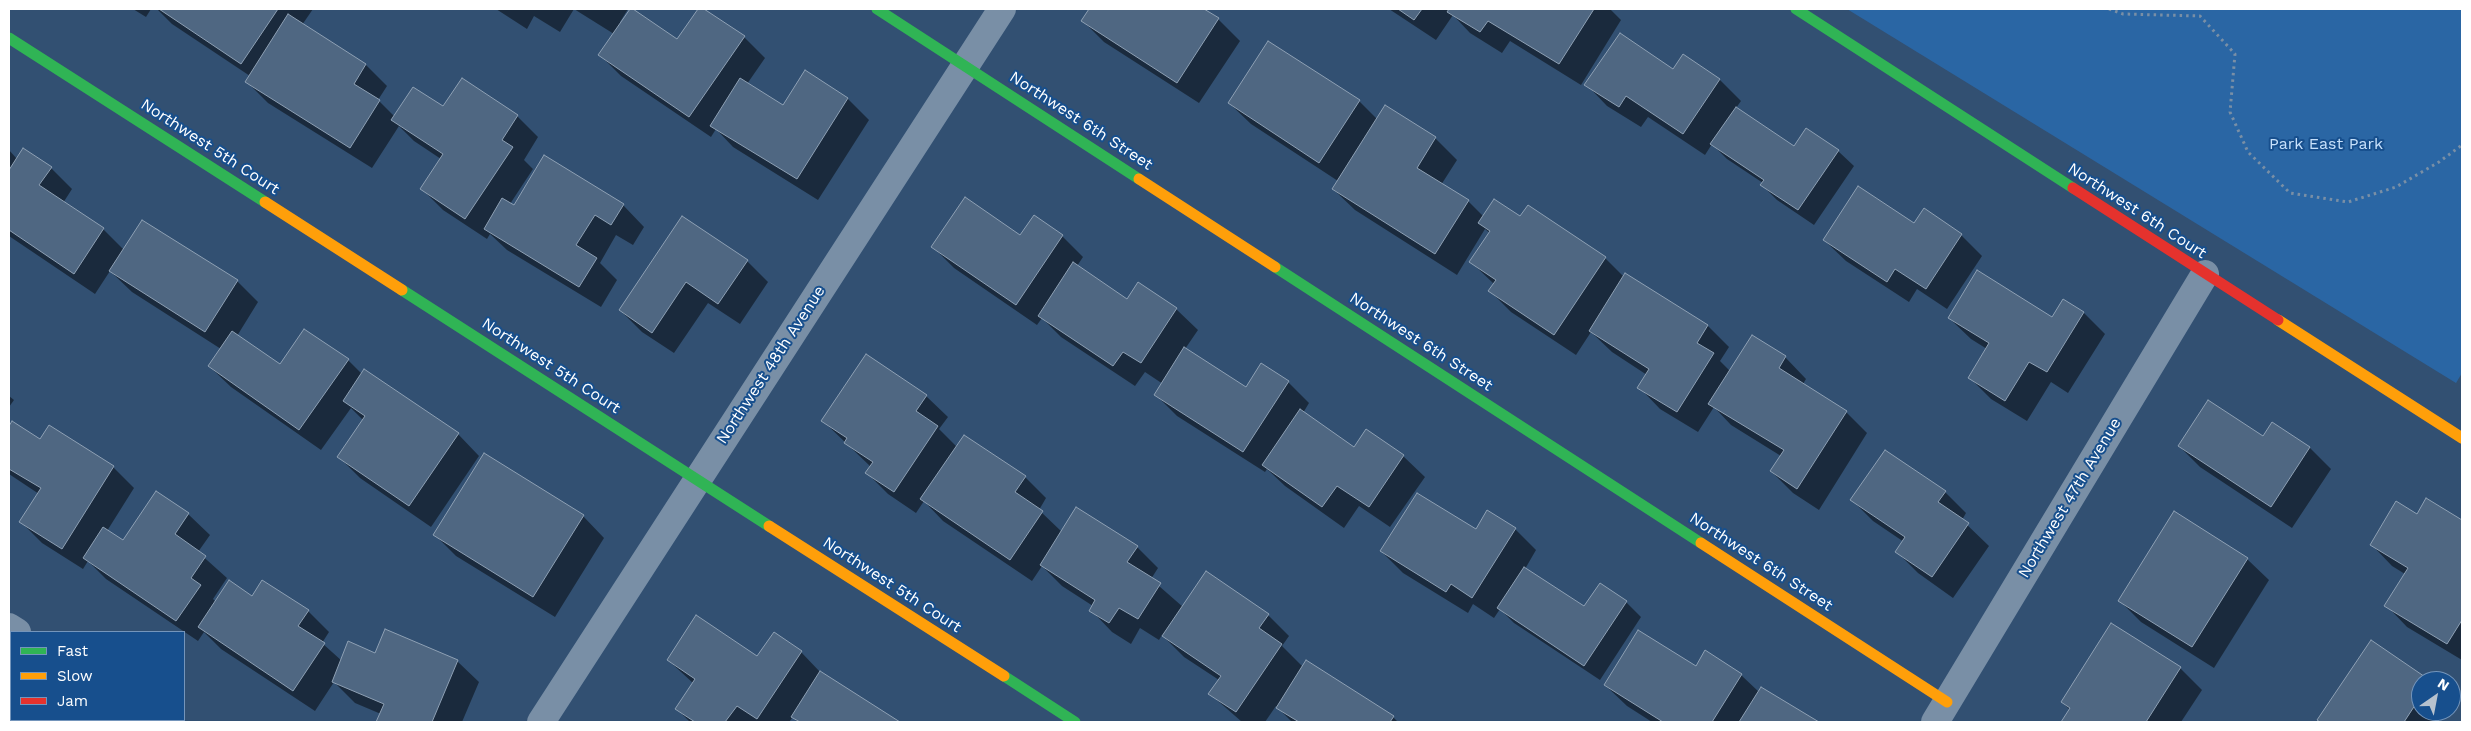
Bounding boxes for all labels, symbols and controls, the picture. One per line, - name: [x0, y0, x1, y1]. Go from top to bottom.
- street label: Northwest 6th Street: [1006, 68, 1156, 174]
- street label: Northwest 5th Court: [137, 95, 283, 199]
- park label: Park East Park: [2269, 134, 2383, 154]
- street label: Northwest 6th Court: [2064, 159, 2210, 263]
- street label: Northwest 48th Avenue: [713, 282, 829, 448]
- street label: Northwest 6th Street: [1346, 289, 1496, 395]
- street label: Northwest 5th Court: [478, 314, 624, 418]
- street label: Northwest 47th Avenue: [2015, 414, 2125, 582]
- street label: Northwest 6th Street: [1686, 509, 1836, 615]
- street label: Northwest 5th Court: [819, 533, 965, 637]
- legend: [10, 631, 185, 721]
- text: Fast: [57, 642, 88, 660]
- text: Slow: [57, 667, 93, 685]
- north arrow: [2411, 671, 2461, 721]
- text: N: [2435, 675, 2452, 694]
- text: Jam: [57, 692, 88, 710]

